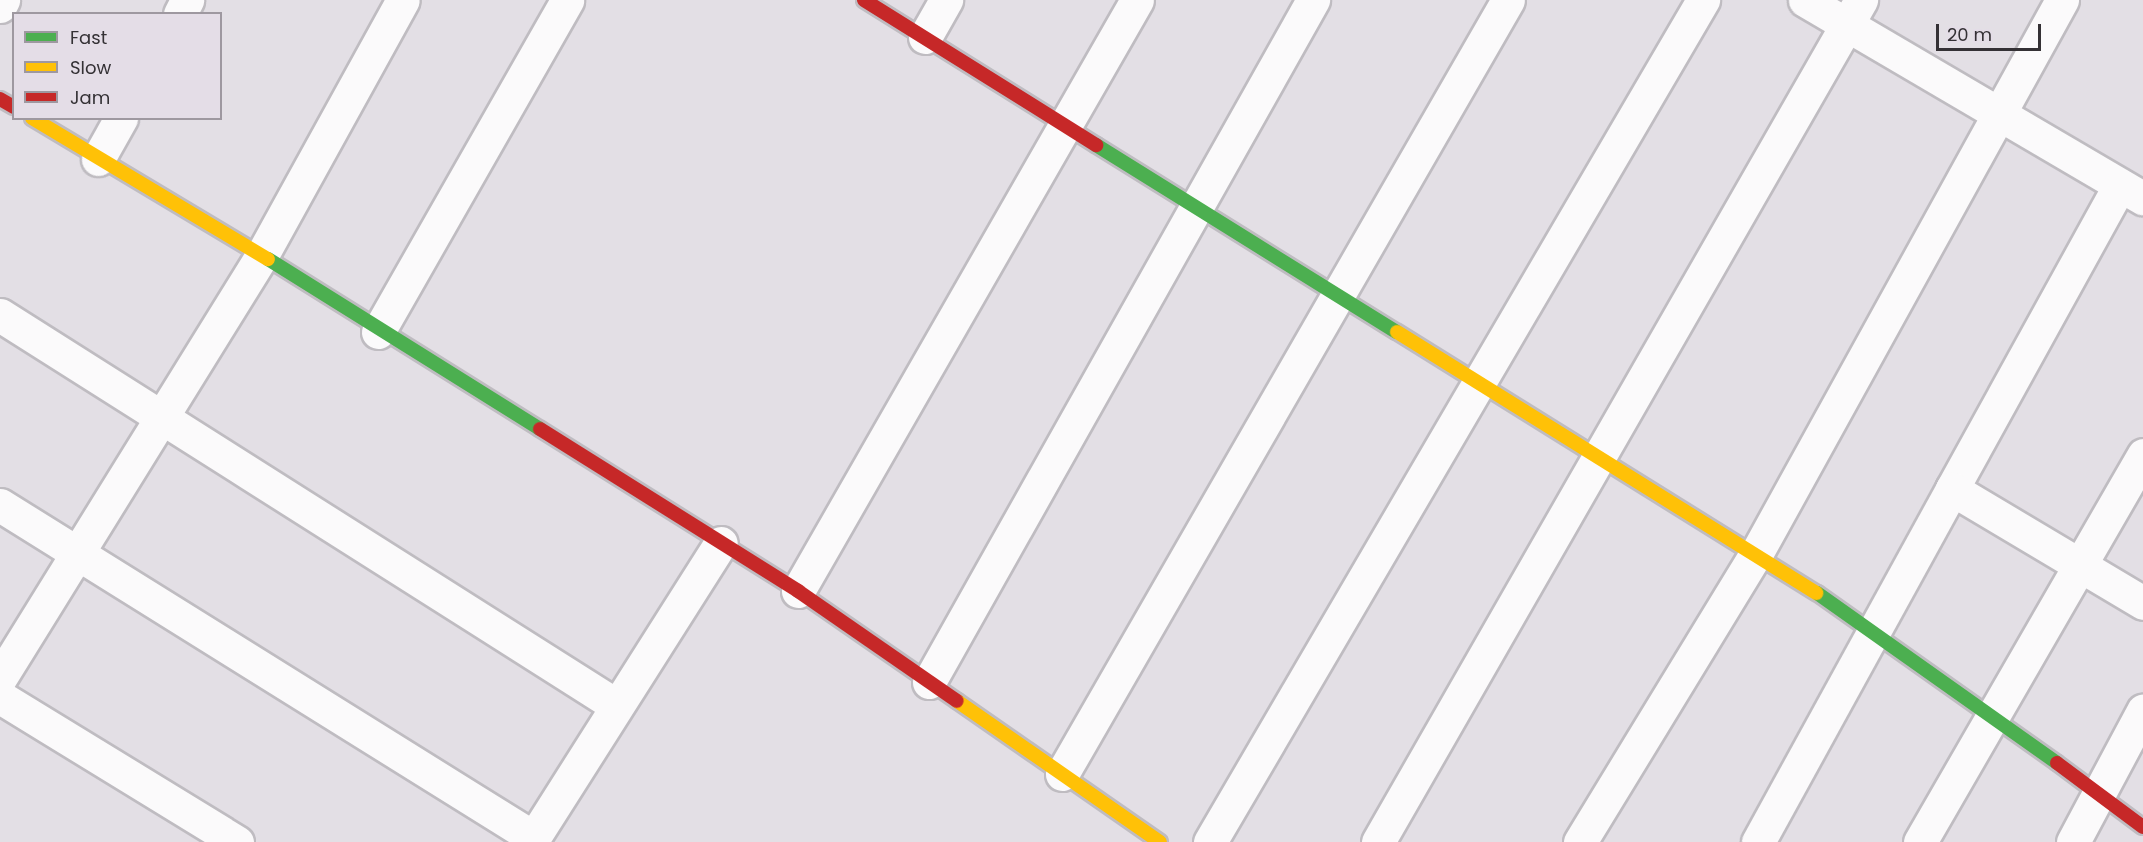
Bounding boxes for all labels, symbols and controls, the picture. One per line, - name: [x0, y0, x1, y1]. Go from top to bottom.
- legend: [12, 12, 222, 120]
- scale bar: [1939, 12, 2044, 50]
- text: 20 m: [1947, 22, 1992, 47]
- text: Fast: [70, 25, 107, 50]
- text: Slow: [70, 55, 111, 80]
- text: Jam: [70, 85, 110, 110]

